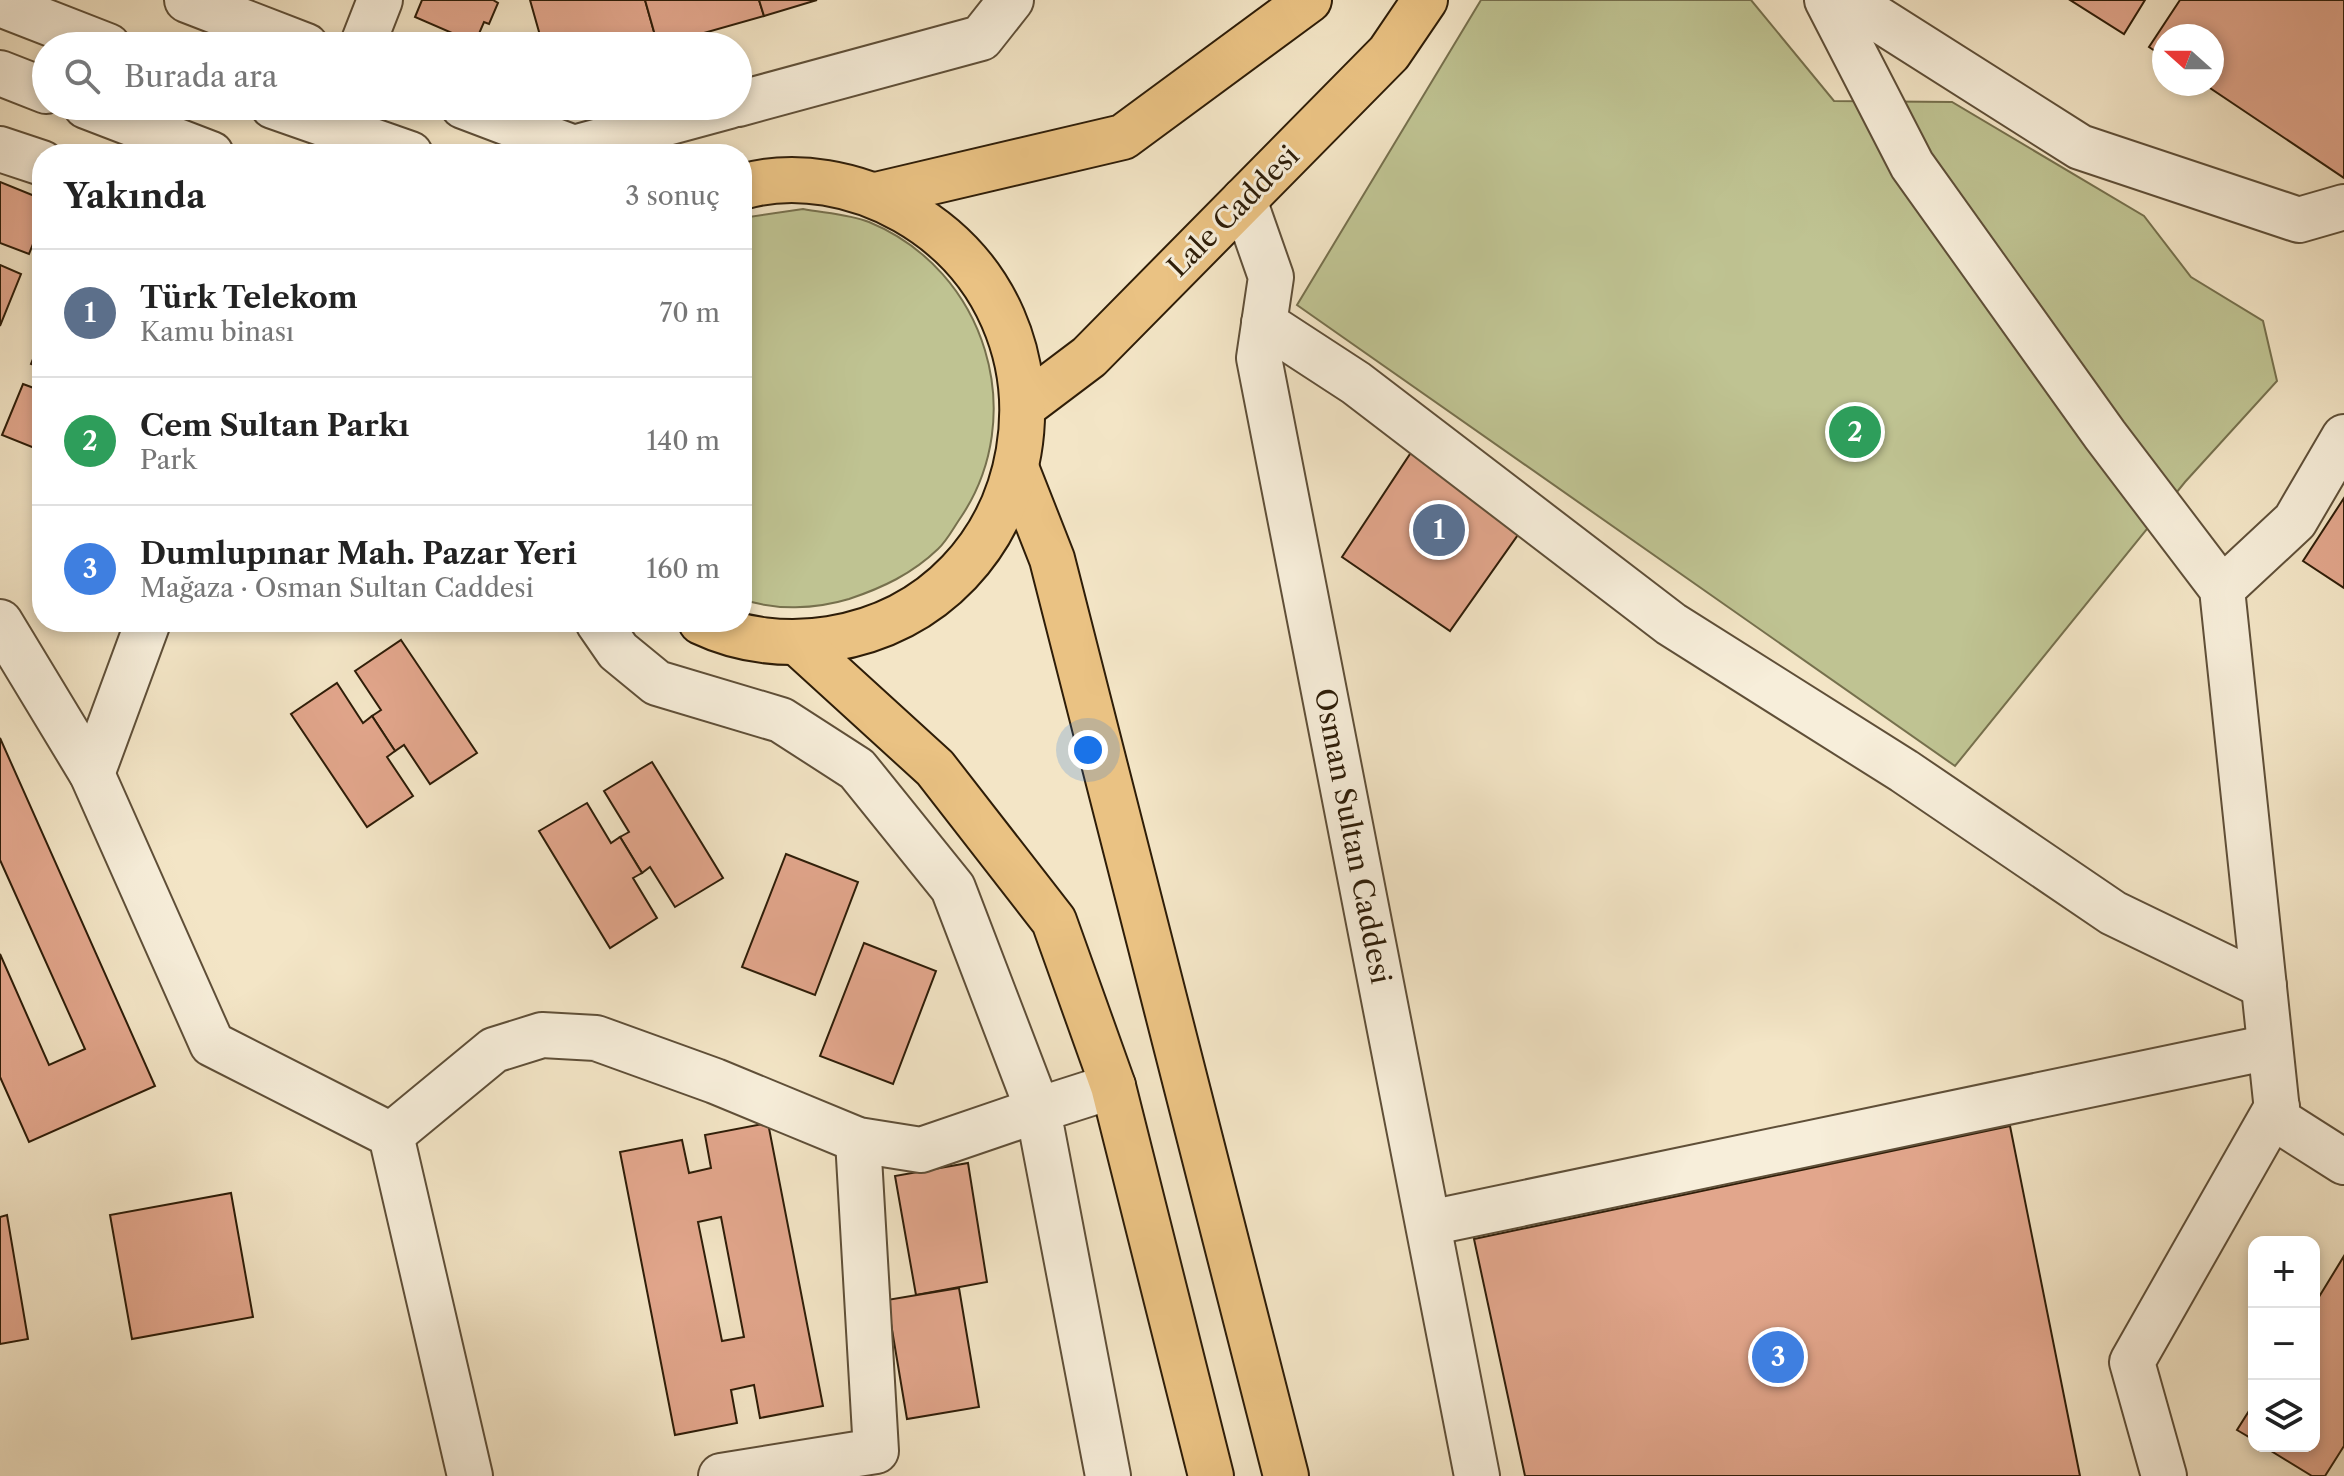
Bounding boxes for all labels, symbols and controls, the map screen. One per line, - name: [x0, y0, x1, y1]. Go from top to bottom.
- north arrow: [2152, 24, 2224, 96]
- search box: [32, 32, 752, 120]
- icon: search: [60, 54, 104, 98]
- text: Burada ara: [124, 58, 278, 95]
- street label: Lale Caddesi: [1160, 138, 1306, 284]
- text: Yakında: [64, 175, 206, 217]
- text: 3 sonuç: [625, 180, 720, 212]
- text: Türk Telekom: [140, 279, 358, 316]
- text: 1: [84, 297, 96, 329]
- text: 70 m: [660, 297, 720, 329]
- text: Kamu binası: [140, 316, 294, 348]
- pin: 2: [1829, 402, 1881, 462]
- text: Cem Sultan Parkı: [140, 407, 409, 444]
- text: 2: [82, 425, 98, 457]
- text: 140 m: [646, 425, 720, 457]
- text: Park: [140, 444, 197, 476]
- pin: 1: [1413, 500, 1465, 560]
- text: Dumlupınar Mah. Pazar Yeri: [140, 535, 577, 572]
- text: 3: [83, 553, 97, 585]
- text: 160 m: [646, 553, 720, 585]
- text: Mağaza · Osman Sultan Caddesi: [140, 572, 534, 604]
- street label: Osman Sultan Caddesi: [1308, 685, 1398, 987]
- your location: [1068, 730, 1108, 770]
- map controls: [2248, 1236, 2320, 1452]
- button: +: [2248, 1236, 2320, 1308]
- button: −: [2248, 1308, 2320, 1380]
- pin: 3: [1752, 1327, 1804, 1387]
- button: layers: [2248, 1380, 2320, 1452]

